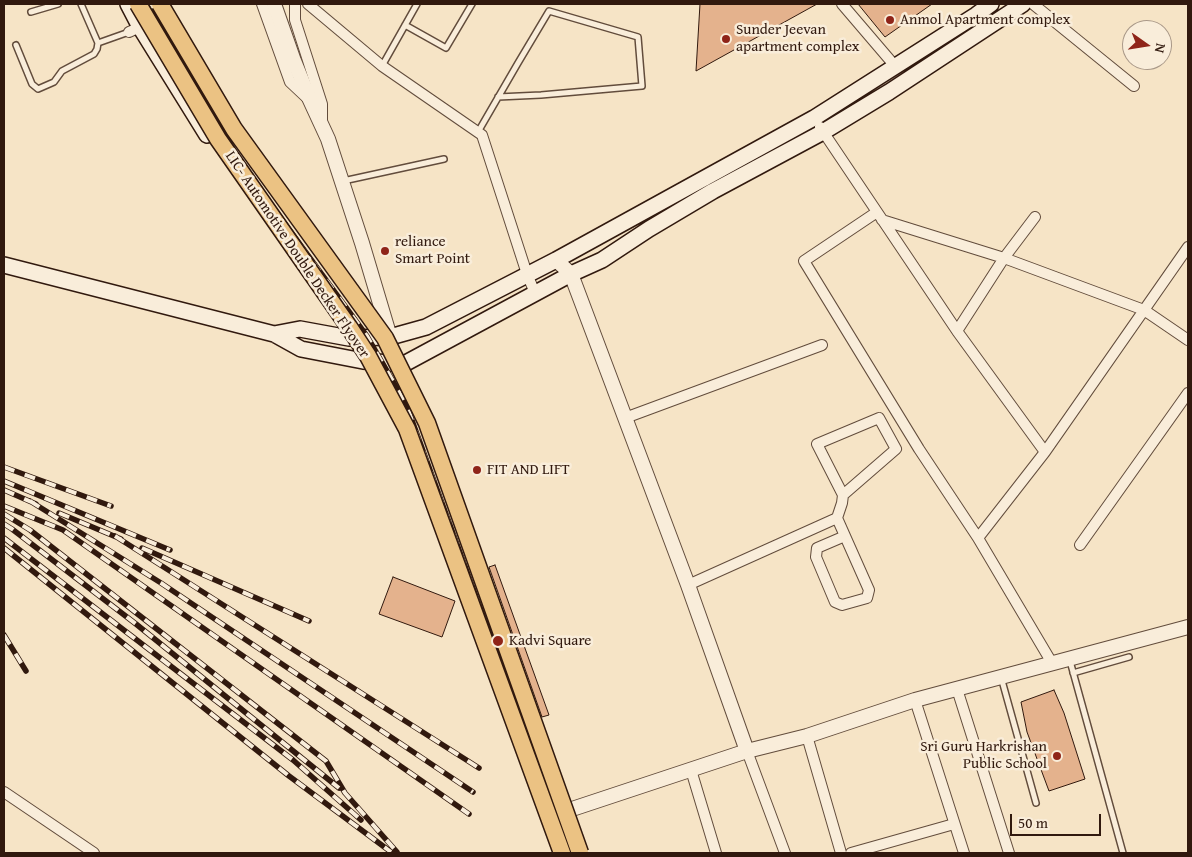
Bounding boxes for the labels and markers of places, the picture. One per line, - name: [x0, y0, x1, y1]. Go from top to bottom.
- place label: Anmol Apartment complex: [900, 11, 1070, 29]
- marker: Anmol Apartment complex: [884, 14, 896, 26]
- place label: Sunder Jeevan apartment complex: [736, 21, 859, 56]
- marker: Sunder Jeevan apartment complex: [720, 33, 732, 45]
- place label: reliance Smart Point: [395, 233, 470, 268]
- marker: reliance Smart Point: [379, 245, 391, 257]
- place label: FIT AND LIFT: [487, 461, 570, 479]
- marker: FIT AND LIFT: [471, 464, 483, 476]
- place label: Kadvi Square: [509, 632, 591, 650]
- marker: Kadvi Square: [491, 634, 505, 648]
- place label: Sri Guru Harkrishan Public School: [920, 738, 1047, 773]
- marker: Sri Guru Harkrishan Public School: [1051, 750, 1063, 762]

